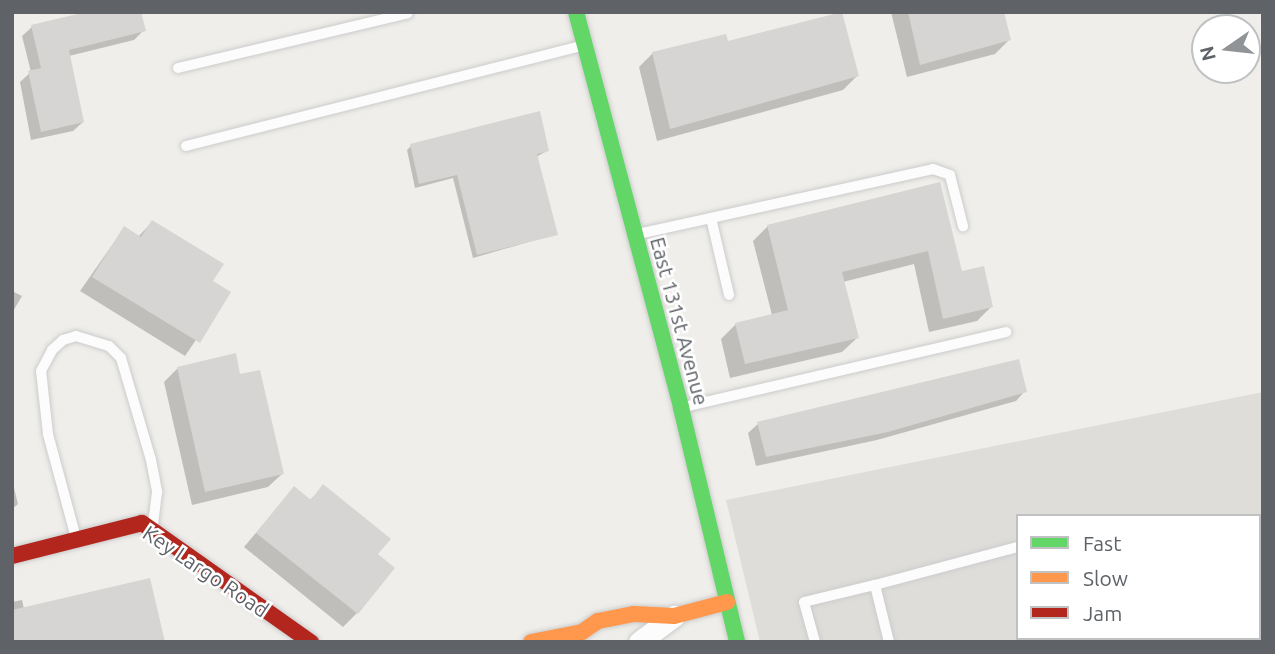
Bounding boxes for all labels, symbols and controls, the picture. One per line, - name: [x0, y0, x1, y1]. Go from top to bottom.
- north arrow: [1191, 14, 1261, 84]
- text: N: [1195, 44, 1220, 63]
- street label: East 131st Avenue: [645, 234, 715, 408]
- legend: [1016, 514, 1261, 640]
- street label: Key Largo Road: [138, 520, 274, 622]
- text: Fast: [1083, 531, 1121, 555]
- text: Slow: [1083, 566, 1128, 590]
- text: Jam: [1083, 601, 1122, 625]

